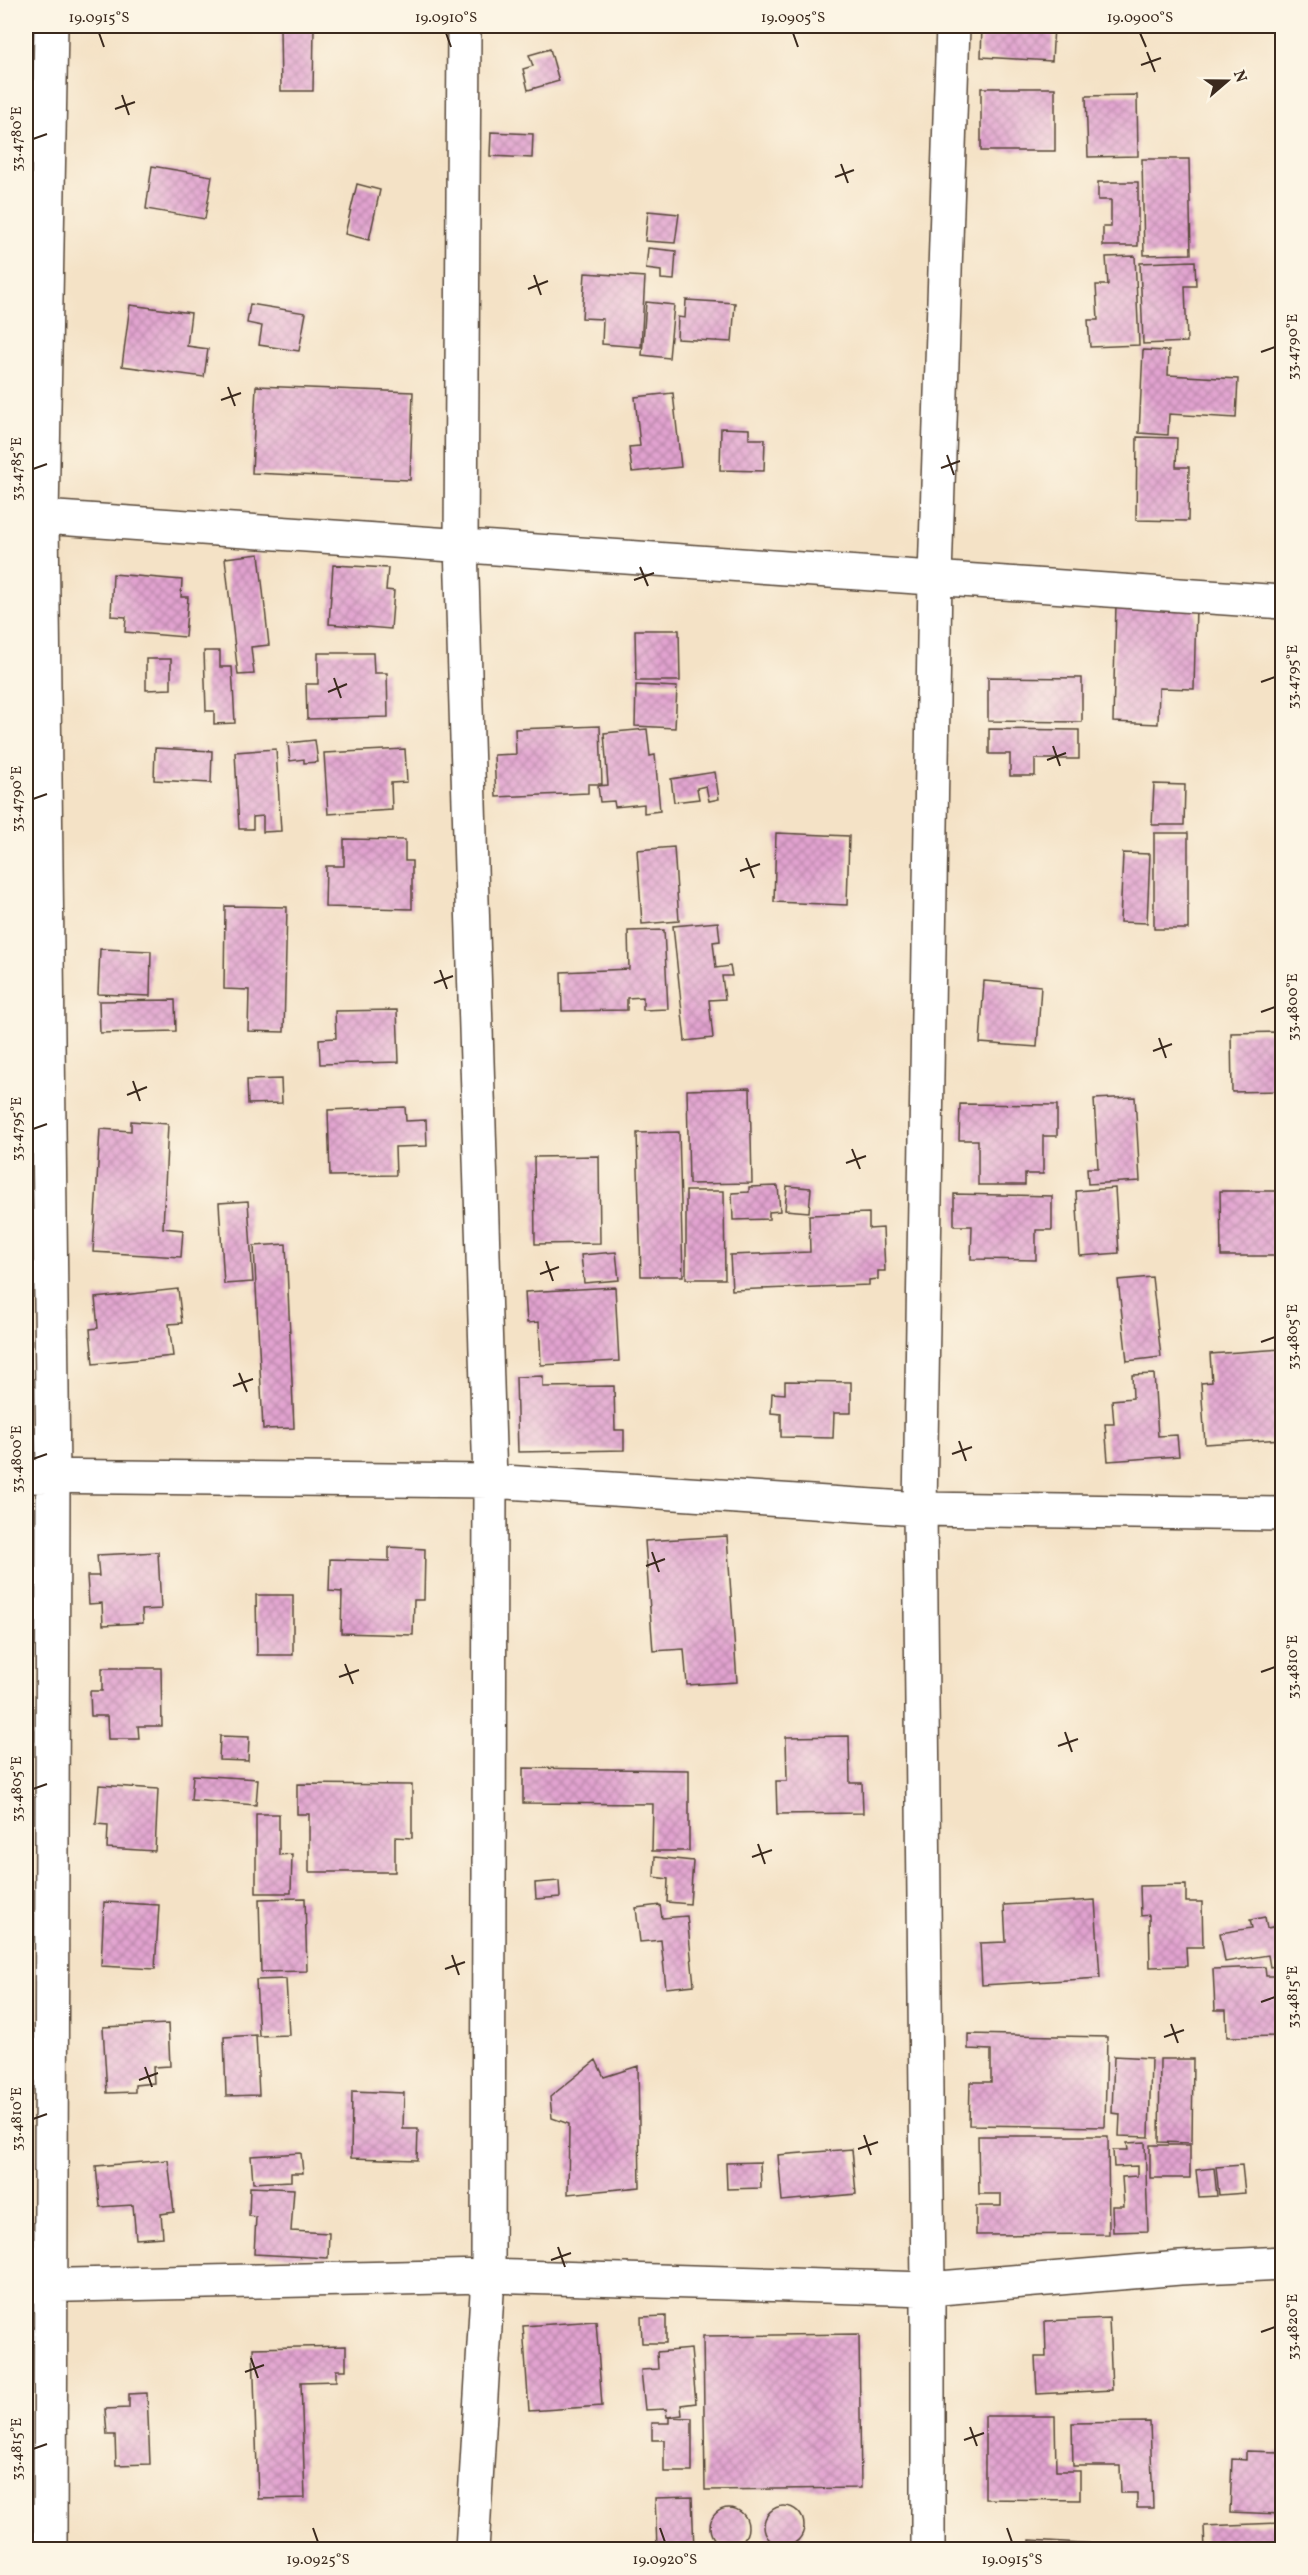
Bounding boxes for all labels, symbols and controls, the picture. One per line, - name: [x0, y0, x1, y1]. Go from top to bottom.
- text: 19.0915°S: [68, 8, 130, 29]
- text: 19.0910°S: [415, 8, 477, 29]
- text: 19.0905°S: [761, 8, 825, 29]
- text: 19.0900°S: [1107, 8, 1173, 29]
- north arrow: [1197, 51, 1257, 111]
- text: N: [1227, 67, 1252, 86]
- text: 33.4780°E: [7, 106, 28, 172]
- text: 33.4790°E: [1283, 314, 1304, 380]
- text: 33.4785°E: [7, 437, 28, 501]
- text: 33.4795°E: [1283, 645, 1304, 709]
- text: 33.4790°E: [7, 766, 28, 832]
- text: 33.4800°E: [1283, 973, 1304, 1041]
- text: 33.4795°E: [7, 1097, 28, 1161]
- text: 33.4805°E: [1283, 1304, 1304, 1370]
- text: 33.4800°E: [7, 1425, 28, 1493]
- text: 33.4810°E: [1283, 1635, 1304, 1699]
- text: 33.4805°E: [7, 1756, 28, 1822]
- text: 33.4815°E: [1283, 1966, 1304, 2028]
- text: 33.4810°E: [7, 2087, 28, 2151]
- text: 33.4820°E: [1283, 2294, 1304, 2360]
- text: 33.4815°E: [7, 2418, 28, 2480]
- text: 19.0925°S: [286, 2550, 350, 2571]
- text: 19.0920°S: [633, 2550, 697, 2571]
- text: 19.0915°S: [981, 2550, 1043, 2571]

